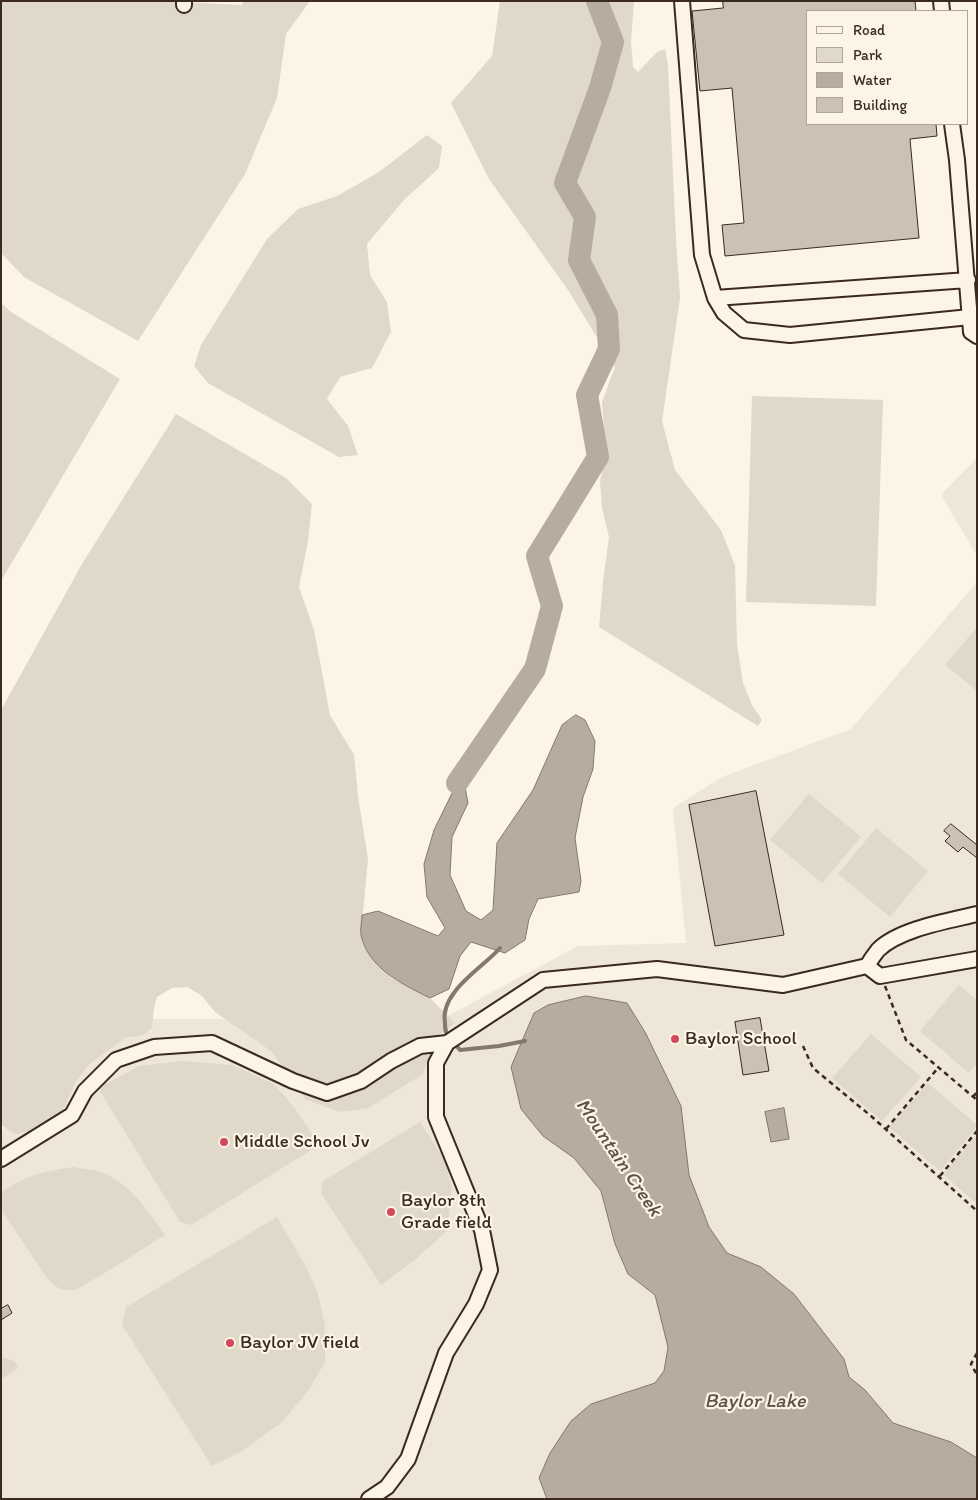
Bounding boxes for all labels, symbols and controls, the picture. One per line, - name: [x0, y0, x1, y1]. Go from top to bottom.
- legend: [806, 10, 968, 125]
- text: Road: [853, 21, 885, 39]
- text: Park: [853, 46, 883, 64]
- text: Water: [853, 71, 891, 89]
- text: Building: [853, 96, 907, 114]
- place label: Baylor School: [685, 1028, 797, 1050]
- marker: Baylor School: [669, 1033, 681, 1045]
- water label: Mountain Creek: [570, 1095, 666, 1221]
- place label: Middle School Jv: [234, 1131, 370, 1153]
- marker: Middle School Jv: [218, 1136, 230, 1148]
- place label: Baylor 8th Grade field: [401, 1190, 492, 1234]
- marker: Baylor 8th Grade field: [385, 1206, 397, 1218]
- place label: Baylor JV field: [240, 1332, 359, 1354]
- marker: Baylor JV field: [224, 1337, 236, 1349]
- water label: Baylor Lake: [704, 1390, 806, 1414]

